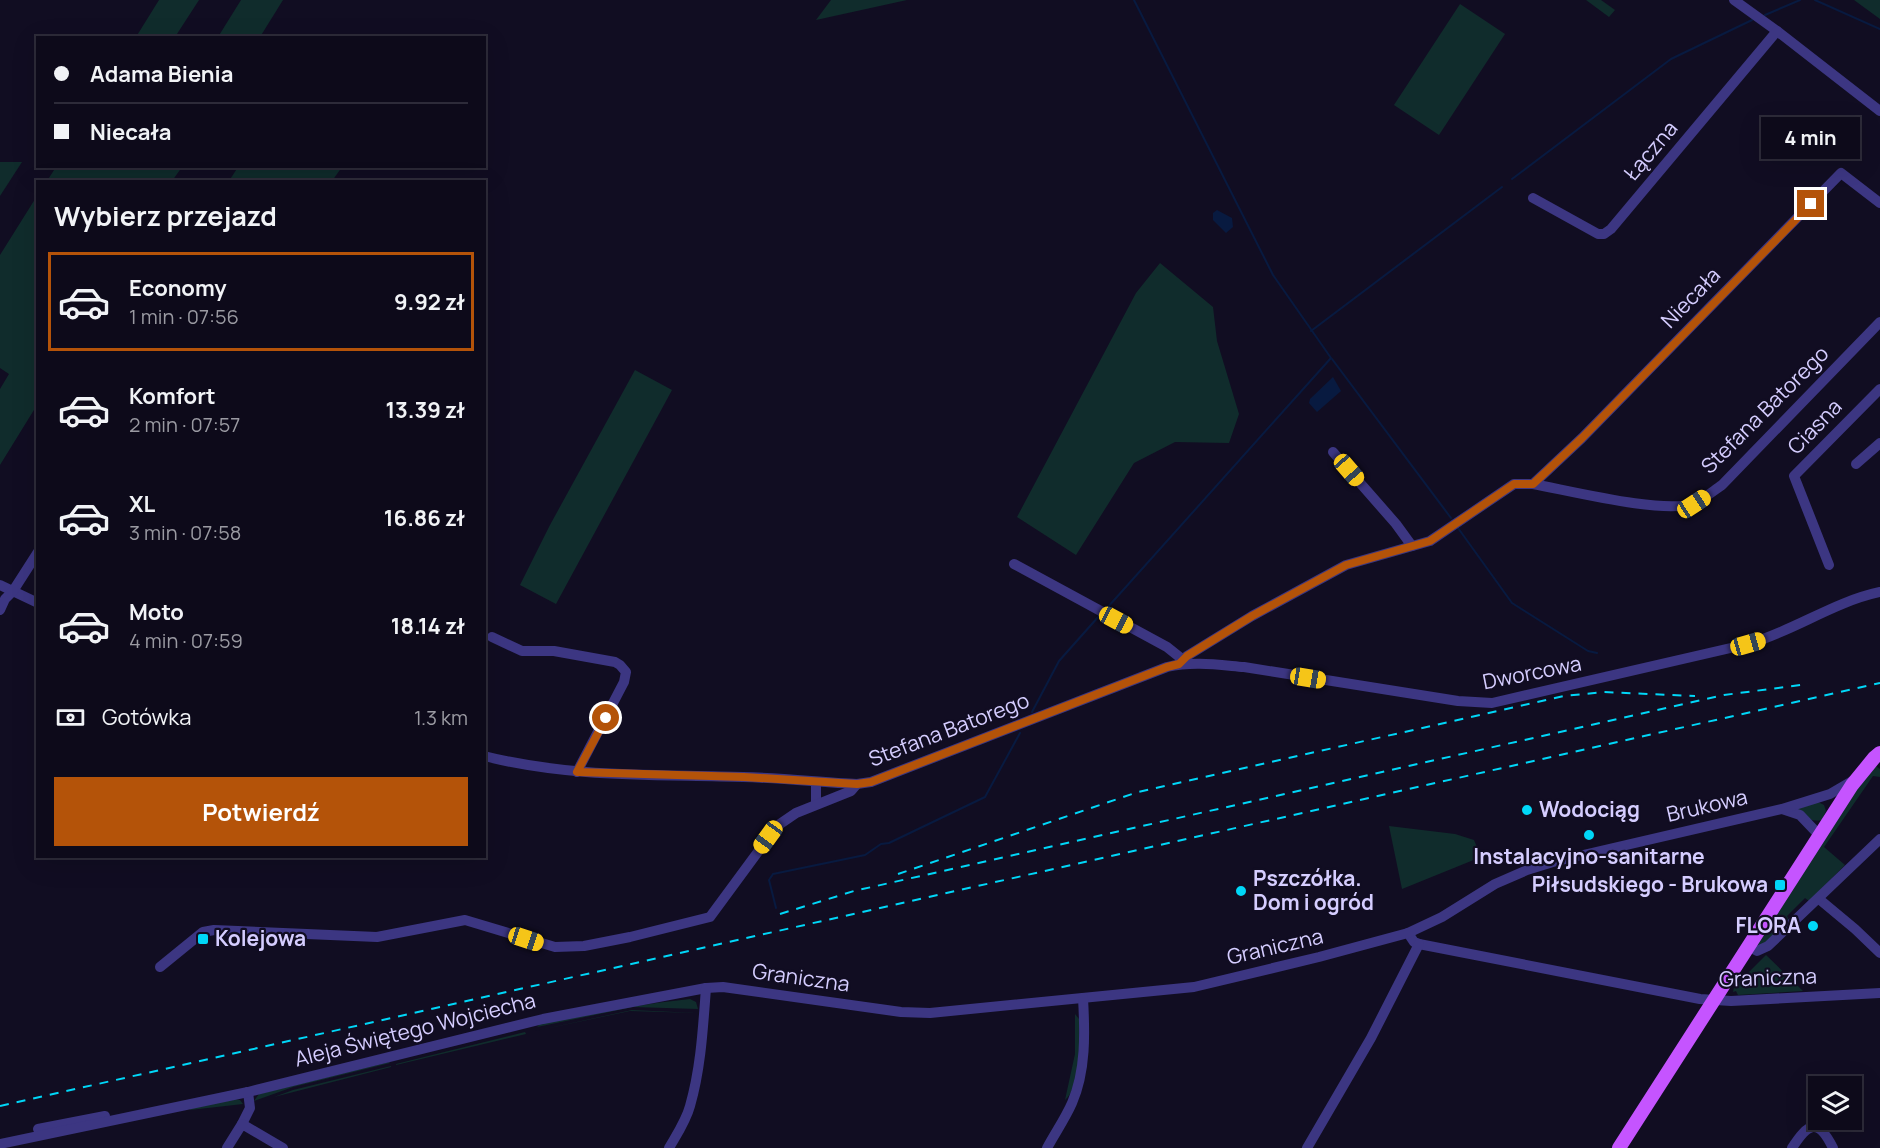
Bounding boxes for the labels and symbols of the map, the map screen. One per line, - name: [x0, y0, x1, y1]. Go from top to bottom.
- street label: Łączna: [1617, 115, 1683, 186]
- callout: 4 min: [1762, 117, 1860, 159]
- route end: [1797, 190, 1824, 217]
- street label: Niecała: [1655, 261, 1726, 334]
- street label: Stefana Batorego: [1694, 339, 1834, 479]
- street label: Ciasna: [1781, 393, 1848, 460]
- car: [1330, 451, 1368, 489]
- car: [1674, 487, 1714, 521]
- car: [1096, 604, 1136, 636]
- car: [1728, 630, 1768, 658]
- street label: Dworcowa: [1480, 649, 1584, 695]
- car: [1289, 666, 1327, 690]
- street label: Stefana Batorego: [864, 686, 1033, 773]
- route start: [592, 704, 619, 731]
- street label: Brukowa: [1664, 782, 1750, 828]
- place label: Wodociąg: [1539, 795, 1640, 823]
- marker: Wodociąg: [1520, 803, 1534, 817]
- car: [750, 817, 786, 857]
- marker: Instalacyjno-sanitarne: [1582, 828, 1596, 842]
- place label: Instalacyjno-sanitarne: [1473, 842, 1705, 870]
- place label: Pszczółka. Dom i ogród: [1253, 864, 1374, 916]
- place label: Piłsudskiego - Brukowa: [1532, 870, 1768, 898]
- marker: Piłsudskiego - Brukowa: [1773, 878, 1787, 892]
- marker: Pszczółka. Dom i ogród: [1234, 884, 1248, 898]
- place label: FLORA: [1736, 911, 1801, 939]
- marker: FLORA: [1806, 919, 1820, 933]
- street label: Graniczna: [1224, 921, 1326, 971]
- place label: Kolejowa: [215, 924, 306, 952]
- car: [506, 925, 546, 953]
- marker: Kolejowa: [196, 932, 210, 946]
- street label: Graniczna: [751, 956, 852, 998]
- street label: Graniczna: [1719, 961, 1817, 993]
- street label: Aleja Świętego Wojciecha: [291, 986, 538, 1073]

